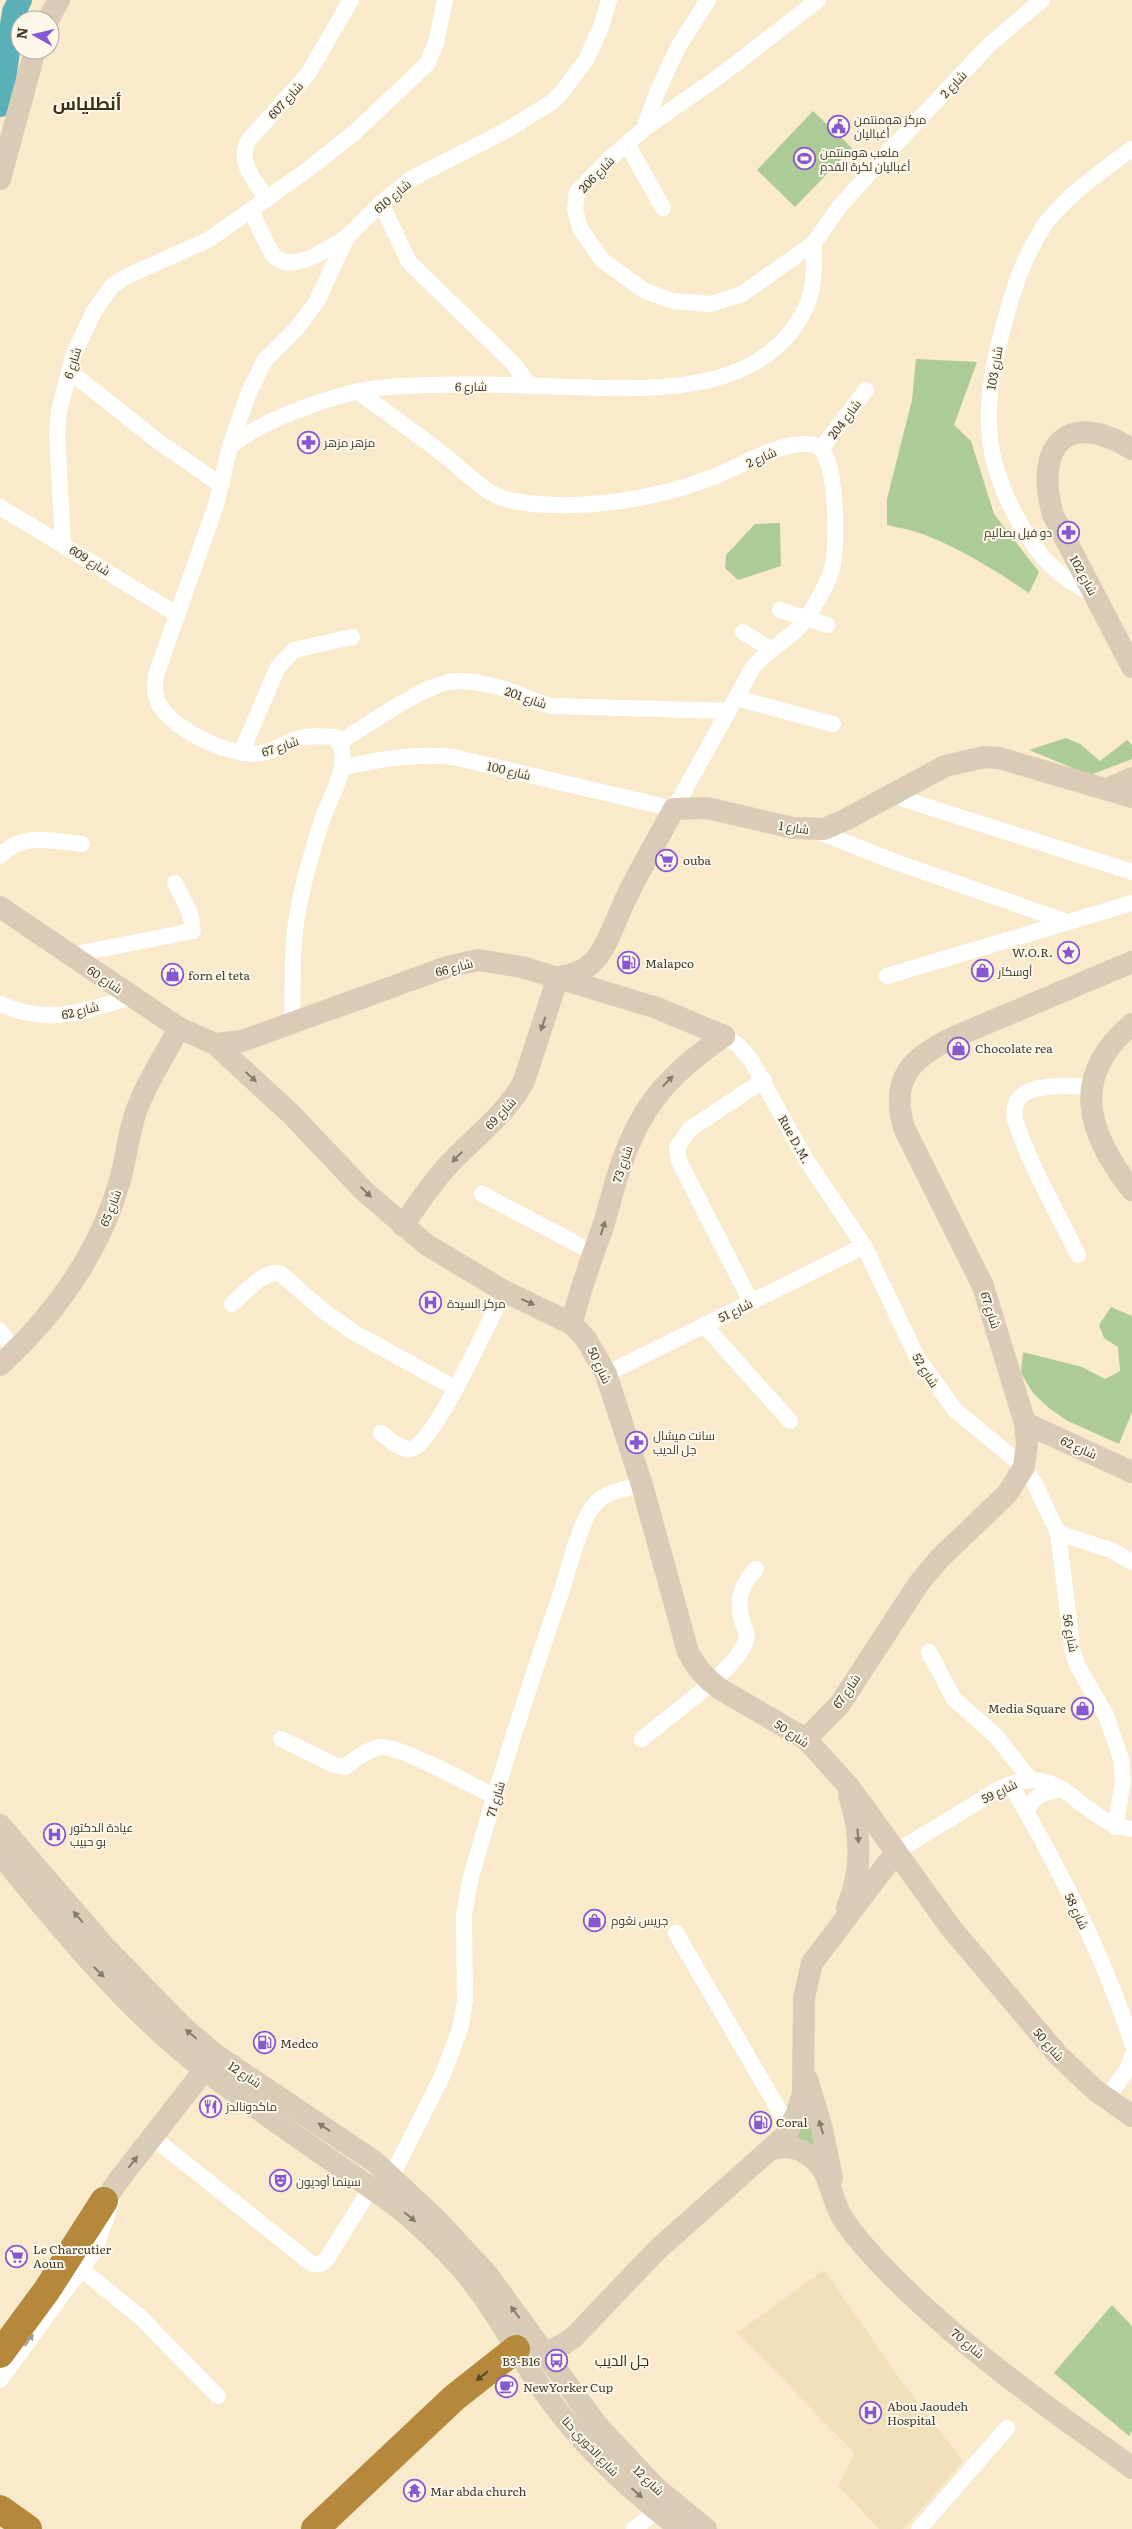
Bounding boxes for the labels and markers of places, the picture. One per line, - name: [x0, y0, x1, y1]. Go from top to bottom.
- place label: مركز هومنتمن أغباليان: [854, 110, 927, 142]
- public building icon: مركز هومنتمن أغباليان: [826, 114, 850, 138]
- place label: ملعب هومنتمن أغباليان لكرة القدم: [820, 143, 911, 175]
- sports icon: ملعب هومنتمن أغباليان لكرة القدم: [792, 147, 816, 171]
- pharmacy icon: مزهر مزهر: [296, 430, 320, 454]
- place label: مزهر مزهر: [323, 433, 375, 451]
- pharmacy icon: دو فيل بصاليم: [1056, 520, 1080, 544]
- place label: دو فيل بصاليم: [984, 523, 1052, 541]
- supermarket icon: ouba: [655, 848, 679, 872]
- place label: ouba: [683, 851, 712, 869]
- place icon: W.O.R.: [1057, 940, 1081, 964]
- place label: W.O.R.: [1012, 943, 1053, 961]
- fuel station icon: Malapco: [617, 951, 641, 975]
- place label: Malapco: [645, 954, 694, 972]
- shop icon: أوسكار: [970, 959, 994, 983]
- place label: أوسكار: [997, 962, 1032, 980]
- shop icon: forn el teta: [160, 963, 184, 987]
- place label: forn el teta: [188, 966, 250, 984]
- shop icon: Chocolate rea: [947, 1036, 971, 1060]
- place label: Chocolate rea: [975, 1039, 1053, 1057]
- hospital icon: مركز السيدة: [419, 1291, 443, 1315]
- place label: مركز السيدة: [447, 1294, 506, 1312]
- place label: سانت ميشال جل الديب: [653, 1426, 715, 1458]
- pharmacy icon: سانت ميشال جل الديب: [625, 1430, 649, 1454]
- shop icon: Media Square: [1070, 1696, 1094, 1720]
- place label: Media Square: [988, 1699, 1066, 1717]
- place label: عيادة الدكتور بو حبيب: [69, 1818, 133, 1850]
- hospital icon: عيادة الدكتور بو حبيب: [42, 1822, 66, 1846]
- shop icon: جريس نعّوم: [583, 1908, 607, 1932]
- place label: جريس نعّوم: [611, 1911, 668, 1929]
- fuel station icon: Medco: [252, 2031, 276, 2055]
- place label: Medco: [280, 2034, 318, 2052]
- restaurant icon: ماكدونالدز: [198, 2094, 222, 2118]
- place label: ماكدونالدز: [225, 2097, 277, 2115]
- fuel station icon: Coral: [748, 2110, 772, 2134]
- place label: Coral: [776, 2113, 807, 2131]
- theatre icon: سينما أوديون: [268, 2169, 292, 2193]
- place label: سينما أوديون: [296, 2172, 361, 2190]
- place label: Le Charcutier Aoun: [33, 2240, 112, 2272]
- supermarket icon: Le Charcutier Aoun: [5, 2244, 29, 2268]
- bus stop icon: B3-B16: [544, 2349, 568, 2373]
- place label: B3-B16: [502, 2352, 541, 2370]
- cafe icon: NewYorker Cup: [495, 2375, 519, 2399]
- place label: NewYorker Cup: [523, 2378, 613, 2396]
- place label: Abou Jaoudeh Hospital: [887, 2397, 968, 2429]
- hospital icon: Abou Jaoudeh Hospital: [859, 2401, 883, 2425]
- temple icon: Mar abda church: [402, 2479, 426, 2503]
- place label: Mar abda church: [430, 2482, 526, 2500]

